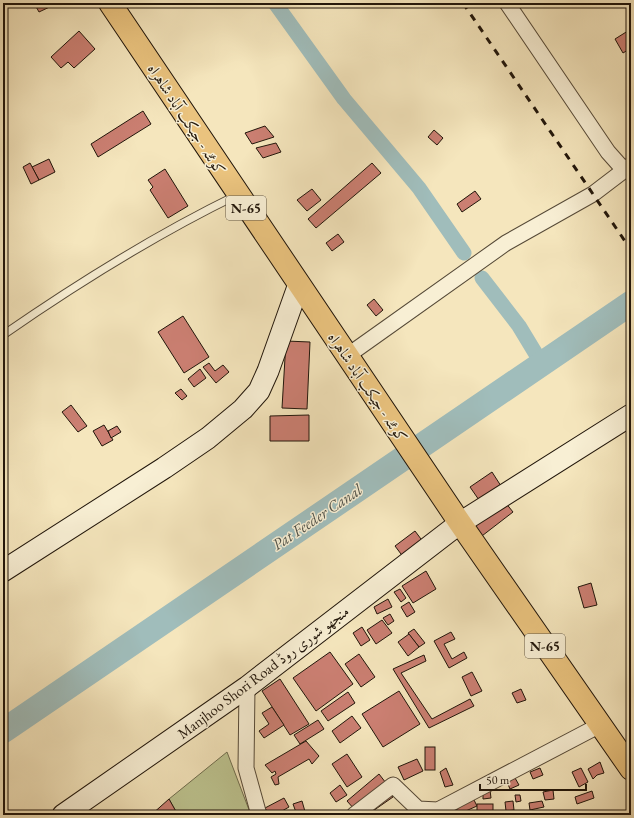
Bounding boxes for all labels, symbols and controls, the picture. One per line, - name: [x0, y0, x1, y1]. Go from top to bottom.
- street label: کوئٹہ - جیکب آباد شاہراہ: [143, 60, 230, 179]
- road number: N-65: [226, 196, 266, 220]
- street label: کوئٹہ - جیکب آباد شاہراہ: [323, 328, 412, 446]
- water label: Pat Feeder Canal: [268, 479, 366, 555]
- street label: Manjhoo Shori Road منجھو شوری روڈ: [173, 601, 353, 743]
- road number: N-65: [525, 634, 565, 658]
- scale bar: [480, 766, 586, 792]
- text: 50 m: [486, 772, 510, 788]

